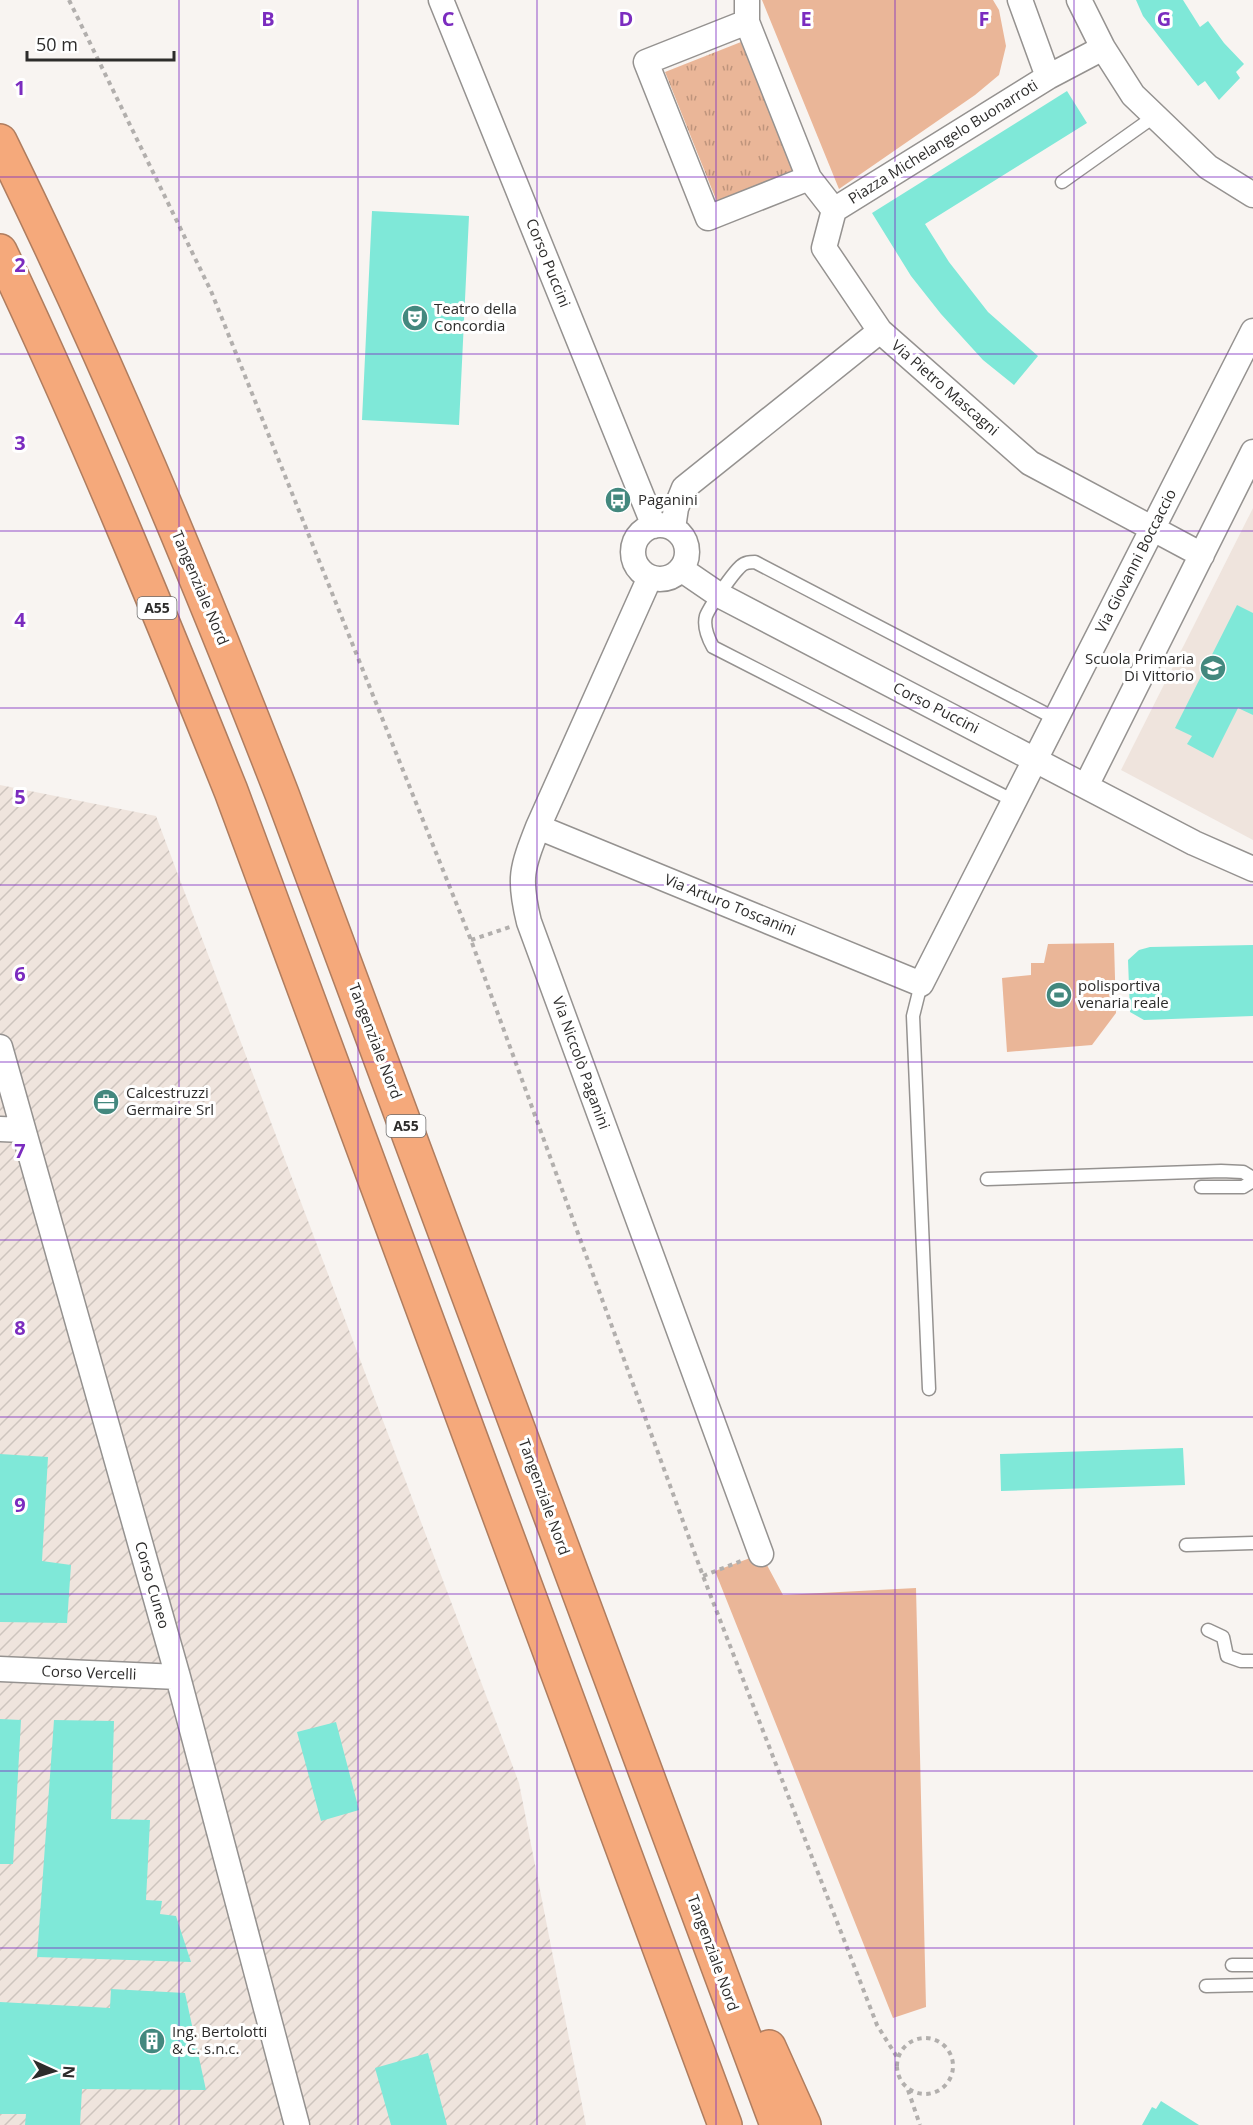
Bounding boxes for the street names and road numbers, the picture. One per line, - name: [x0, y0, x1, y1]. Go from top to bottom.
- street label: Piazza Michelangelo Buonarroti: [844, 74, 1041, 208]
- street label: Corso Puccini: [522, 215, 576, 310]
- street label: Via Pietro Mascagni: [888, 335, 1004, 439]
- street label: Via Giovanni Boccaccio: [1090, 485, 1180, 636]
- street label: Tangenziale Nord: [168, 527, 234, 648]
- road number: A55: [138, 597, 176, 619]
- street label: Corso Puccini: [890, 677, 983, 737]
- street label: Via Arturo Toscanini: [662, 869, 799, 940]
- street label: Tangenziale Nord: [345, 980, 407, 1101]
- street label: Via Niccolò Paganini: [549, 993, 615, 1132]
- road number: A55: [386, 1115, 426, 1137]
- street label: Tangenziale Nord: [515, 1436, 575, 1558]
- street label: Corso Cuneo: [131, 1539, 175, 1631]
- street label: Corso Vercelli: [41, 1660, 137, 1684]
- street label: Tangenziale Nord: [684, 1892, 744, 2014]

